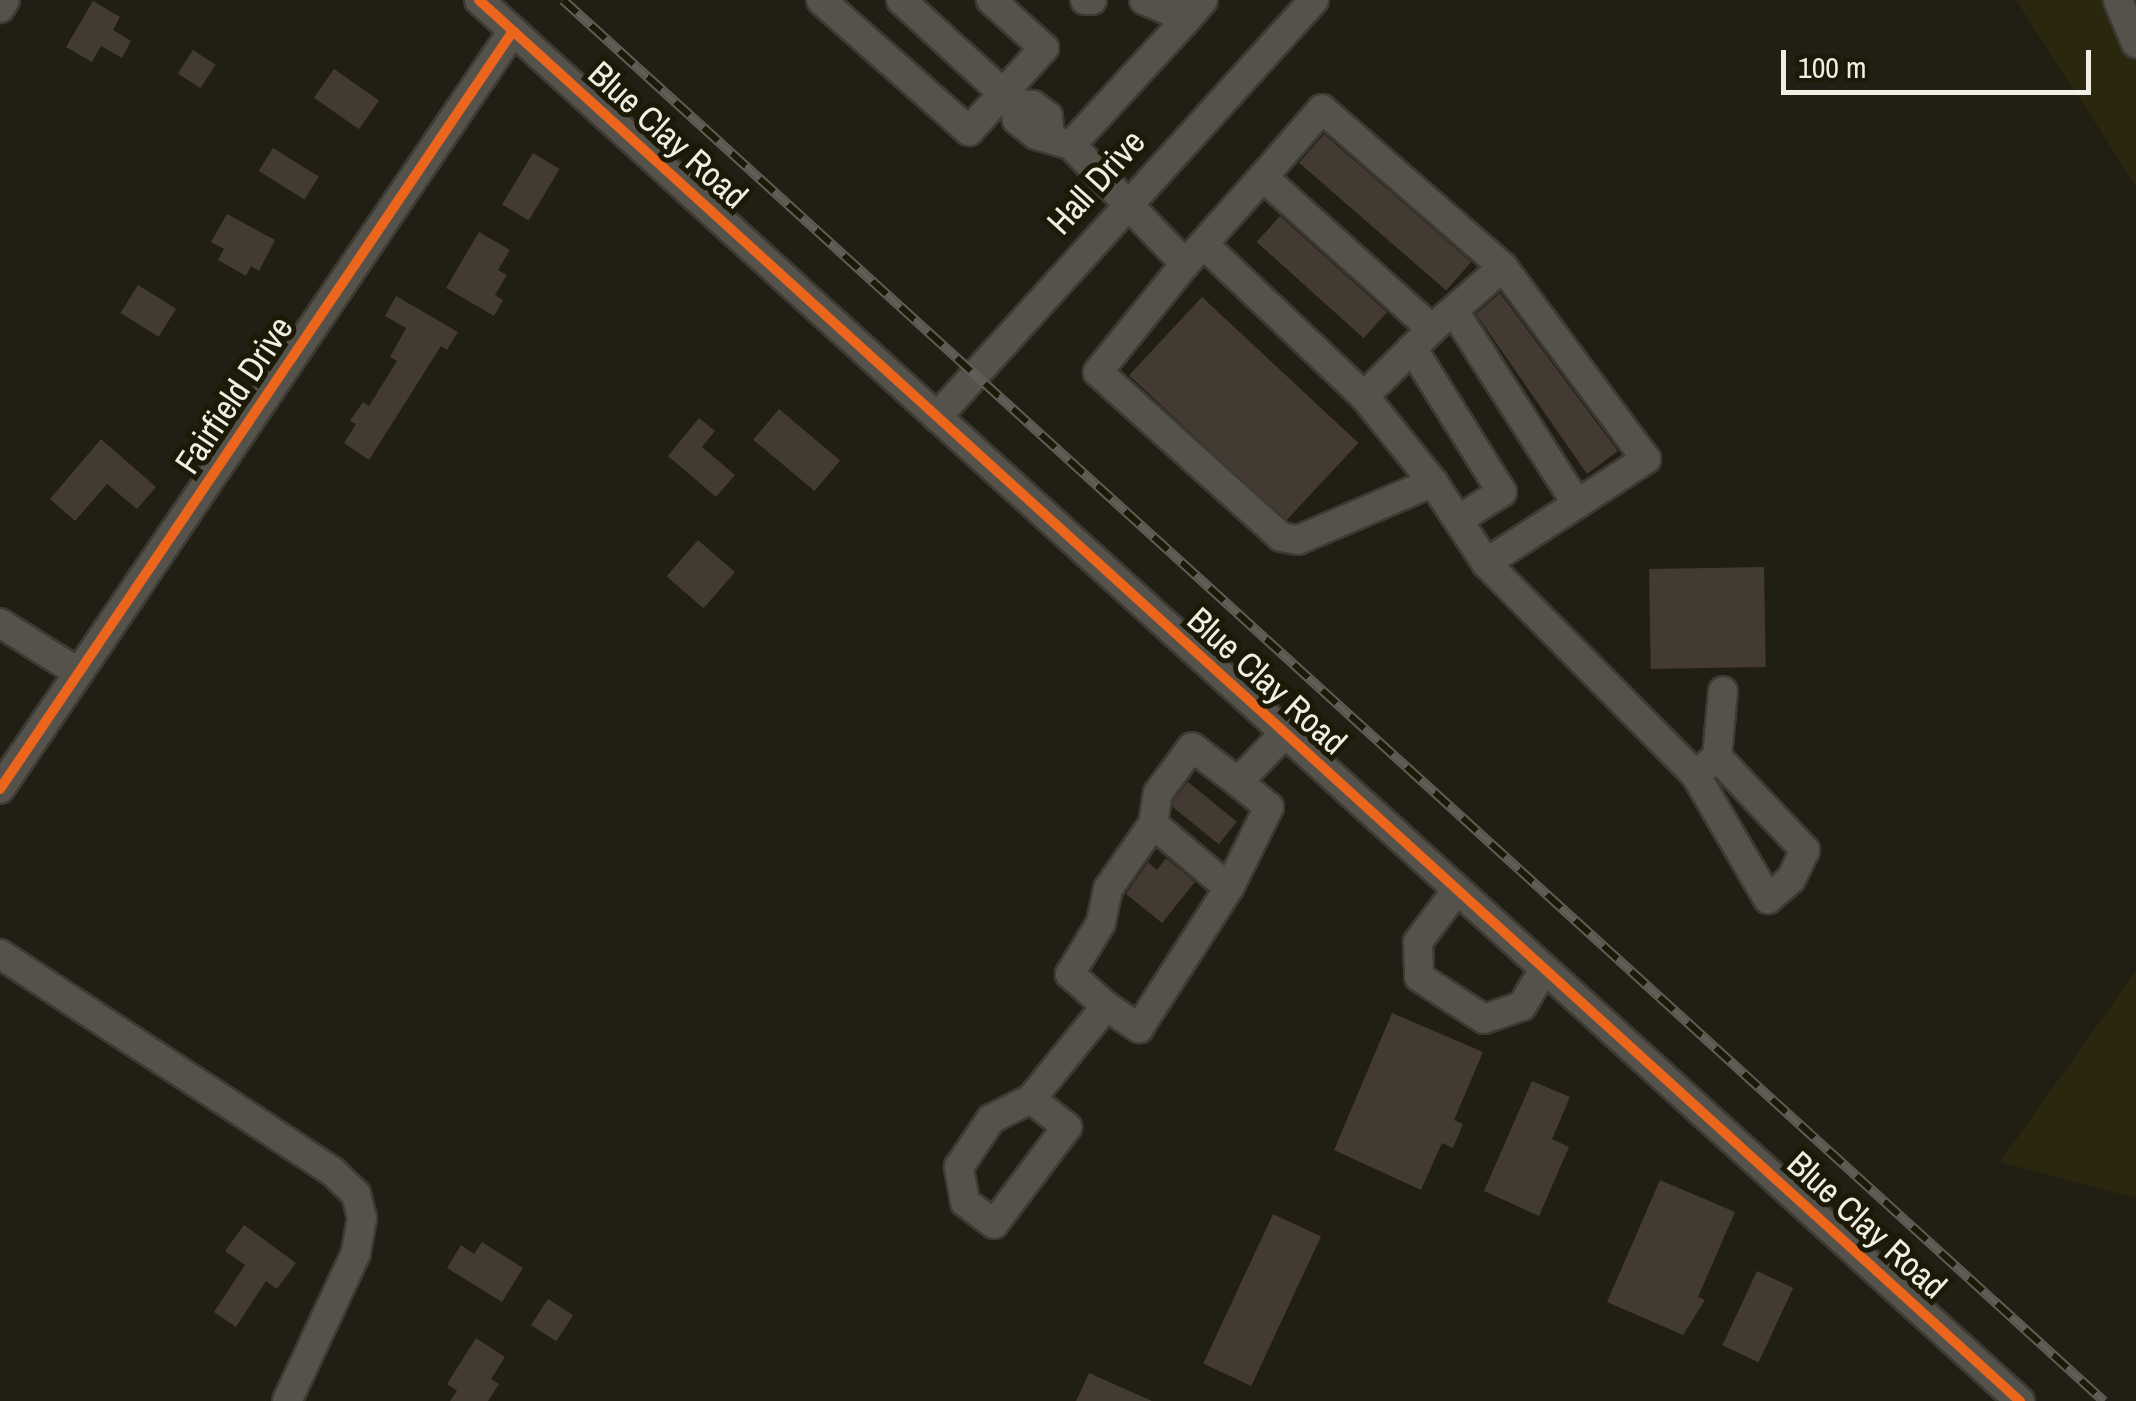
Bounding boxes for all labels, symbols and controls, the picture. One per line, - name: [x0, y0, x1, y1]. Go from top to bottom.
- scale bar: [1786, 30, 2096, 92]
- text: 100 m: [1798, 47, 1866, 87]
- street label: Blue Clay Road: [580, 53, 756, 217]
- street label: Hall Drive: [1038, 121, 1154, 243]
- street label: Fairfield Drive: [166, 308, 302, 482]
- street label: Blue Clay Road: [1179, 599, 1355, 763]
- street label: Blue Clay Road: [1779, 1143, 1955, 1307]

